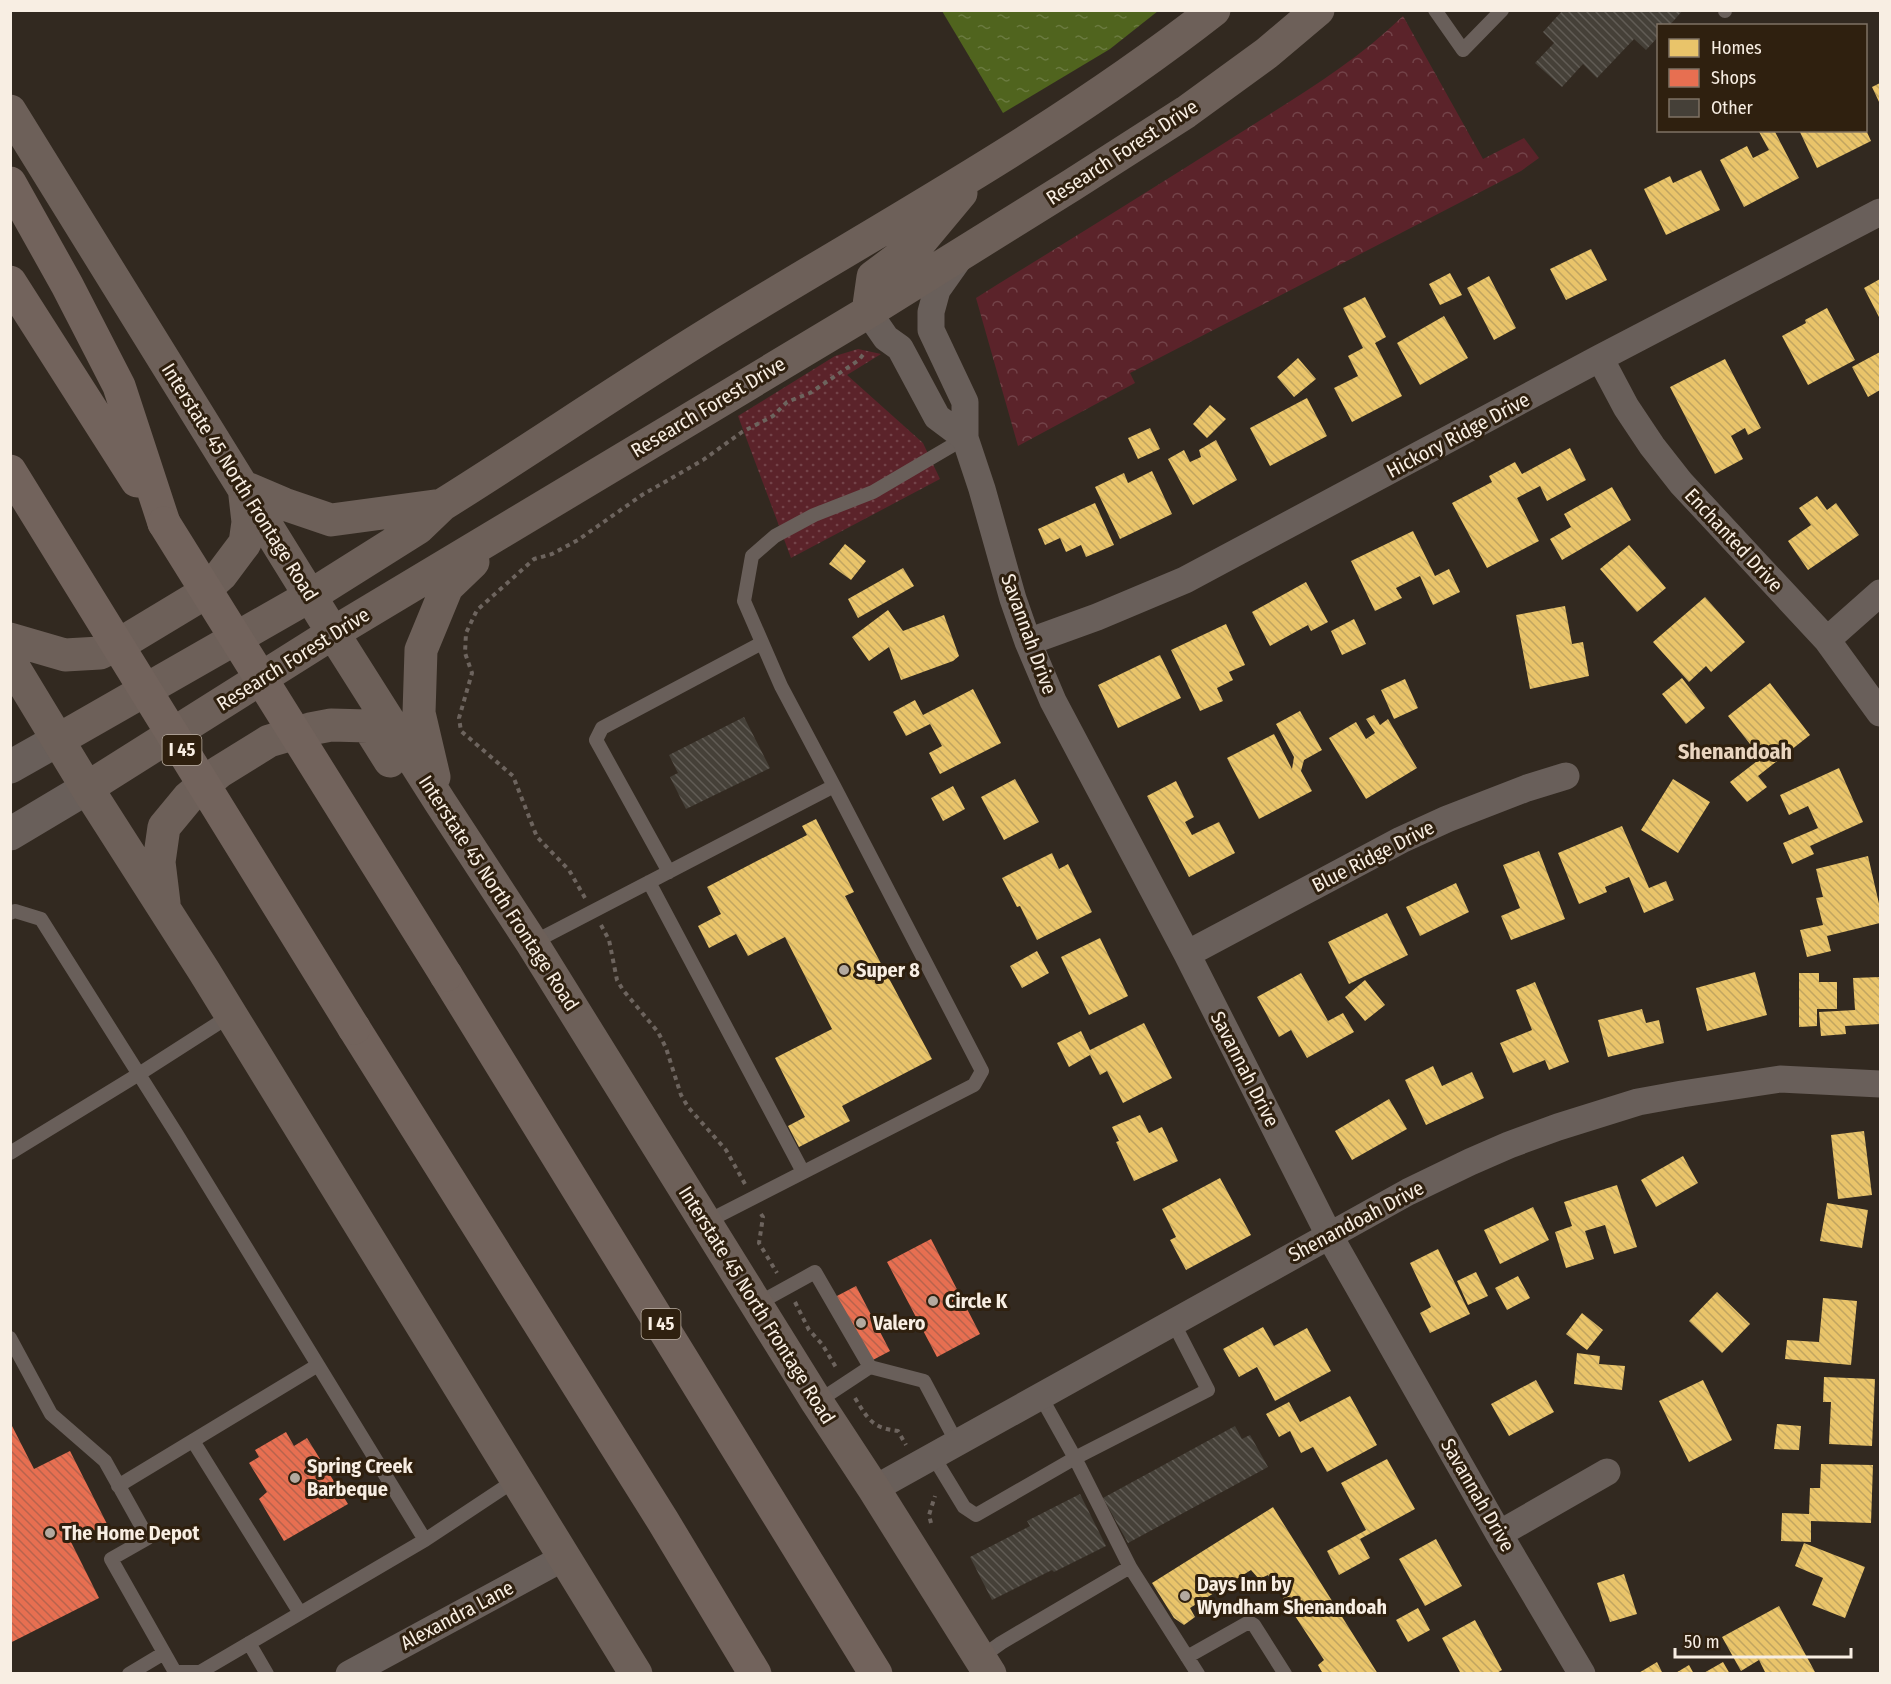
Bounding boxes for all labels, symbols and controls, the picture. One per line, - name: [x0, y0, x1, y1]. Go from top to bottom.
- legend: [1657, 24, 1867, 132]
- text: Homes: [1711, 37, 1762, 59]
- text: Shops: [1711, 67, 1756, 89]
- street label: Research Forest Drive: [1042, 94, 1202, 210]
- text: Other: [1711, 97, 1754, 119]
- street label: Research Forest Drive: [626, 351, 790, 463]
- street label: Interstate 45 North Frontage Road: [157, 359, 323, 605]
- street label: Hickory Ridge Drive: [1382, 387, 1534, 483]
- street label: Enchanted Drive: [1680, 483, 1788, 597]
- street label: Savannah Drive: [996, 571, 1062, 697]
- street label: Research Forest Drive: [212, 602, 374, 716]
- road number: I 45: [162, 735, 201, 765]
- district label: Shenandoah: [1678, 738, 1792, 765]
- street label: Interstate 45 North Frontage Road: [414, 771, 584, 1015]
- street label: Blue Ridge Drive: [1308, 815, 1438, 897]
- place label: Super 8: [856, 958, 920, 982]
- marker: Super 8: [837, 963, 851, 977]
- street label: Savannah Drive: [1206, 1007, 1284, 1131]
- street label: Shenandoah Drive: [1284, 1175, 1428, 1267]
- street label: Interstate 45 North Frontage Road: [674, 1182, 840, 1428]
- place label: Circle K: [945, 1289, 1008, 1313]
- marker: Circle K: [926, 1294, 940, 1308]
- road number: I 45: [642, 1309, 680, 1339]
- place label: Valero: [872, 1311, 926, 1335]
- marker: Valero: [854, 1316, 868, 1330]
- street label: Savannah Drive: [1436, 1434, 1520, 1556]
- place label: Spring Creek Barbeque: [307, 1454, 414, 1501]
- marker: Spring Creek Barbeque: [288, 1471, 302, 1485]
- place label: The Home Depot: [62, 1521, 200, 1545]
- marker: The Home Depot: [43, 1526, 57, 1540]
- place label: Days Inn by Wyndham Shenandoah: [1197, 1572, 1387, 1619]
- street label: Alexandra Lane: [396, 1575, 518, 1655]
- marker: Days Inn by Wyndham Shenandoah: [1178, 1589, 1192, 1603]
- scale bar: [1675, 1621, 1850, 1659]
- text: 50 m: [1684, 1631, 1720, 1653]

